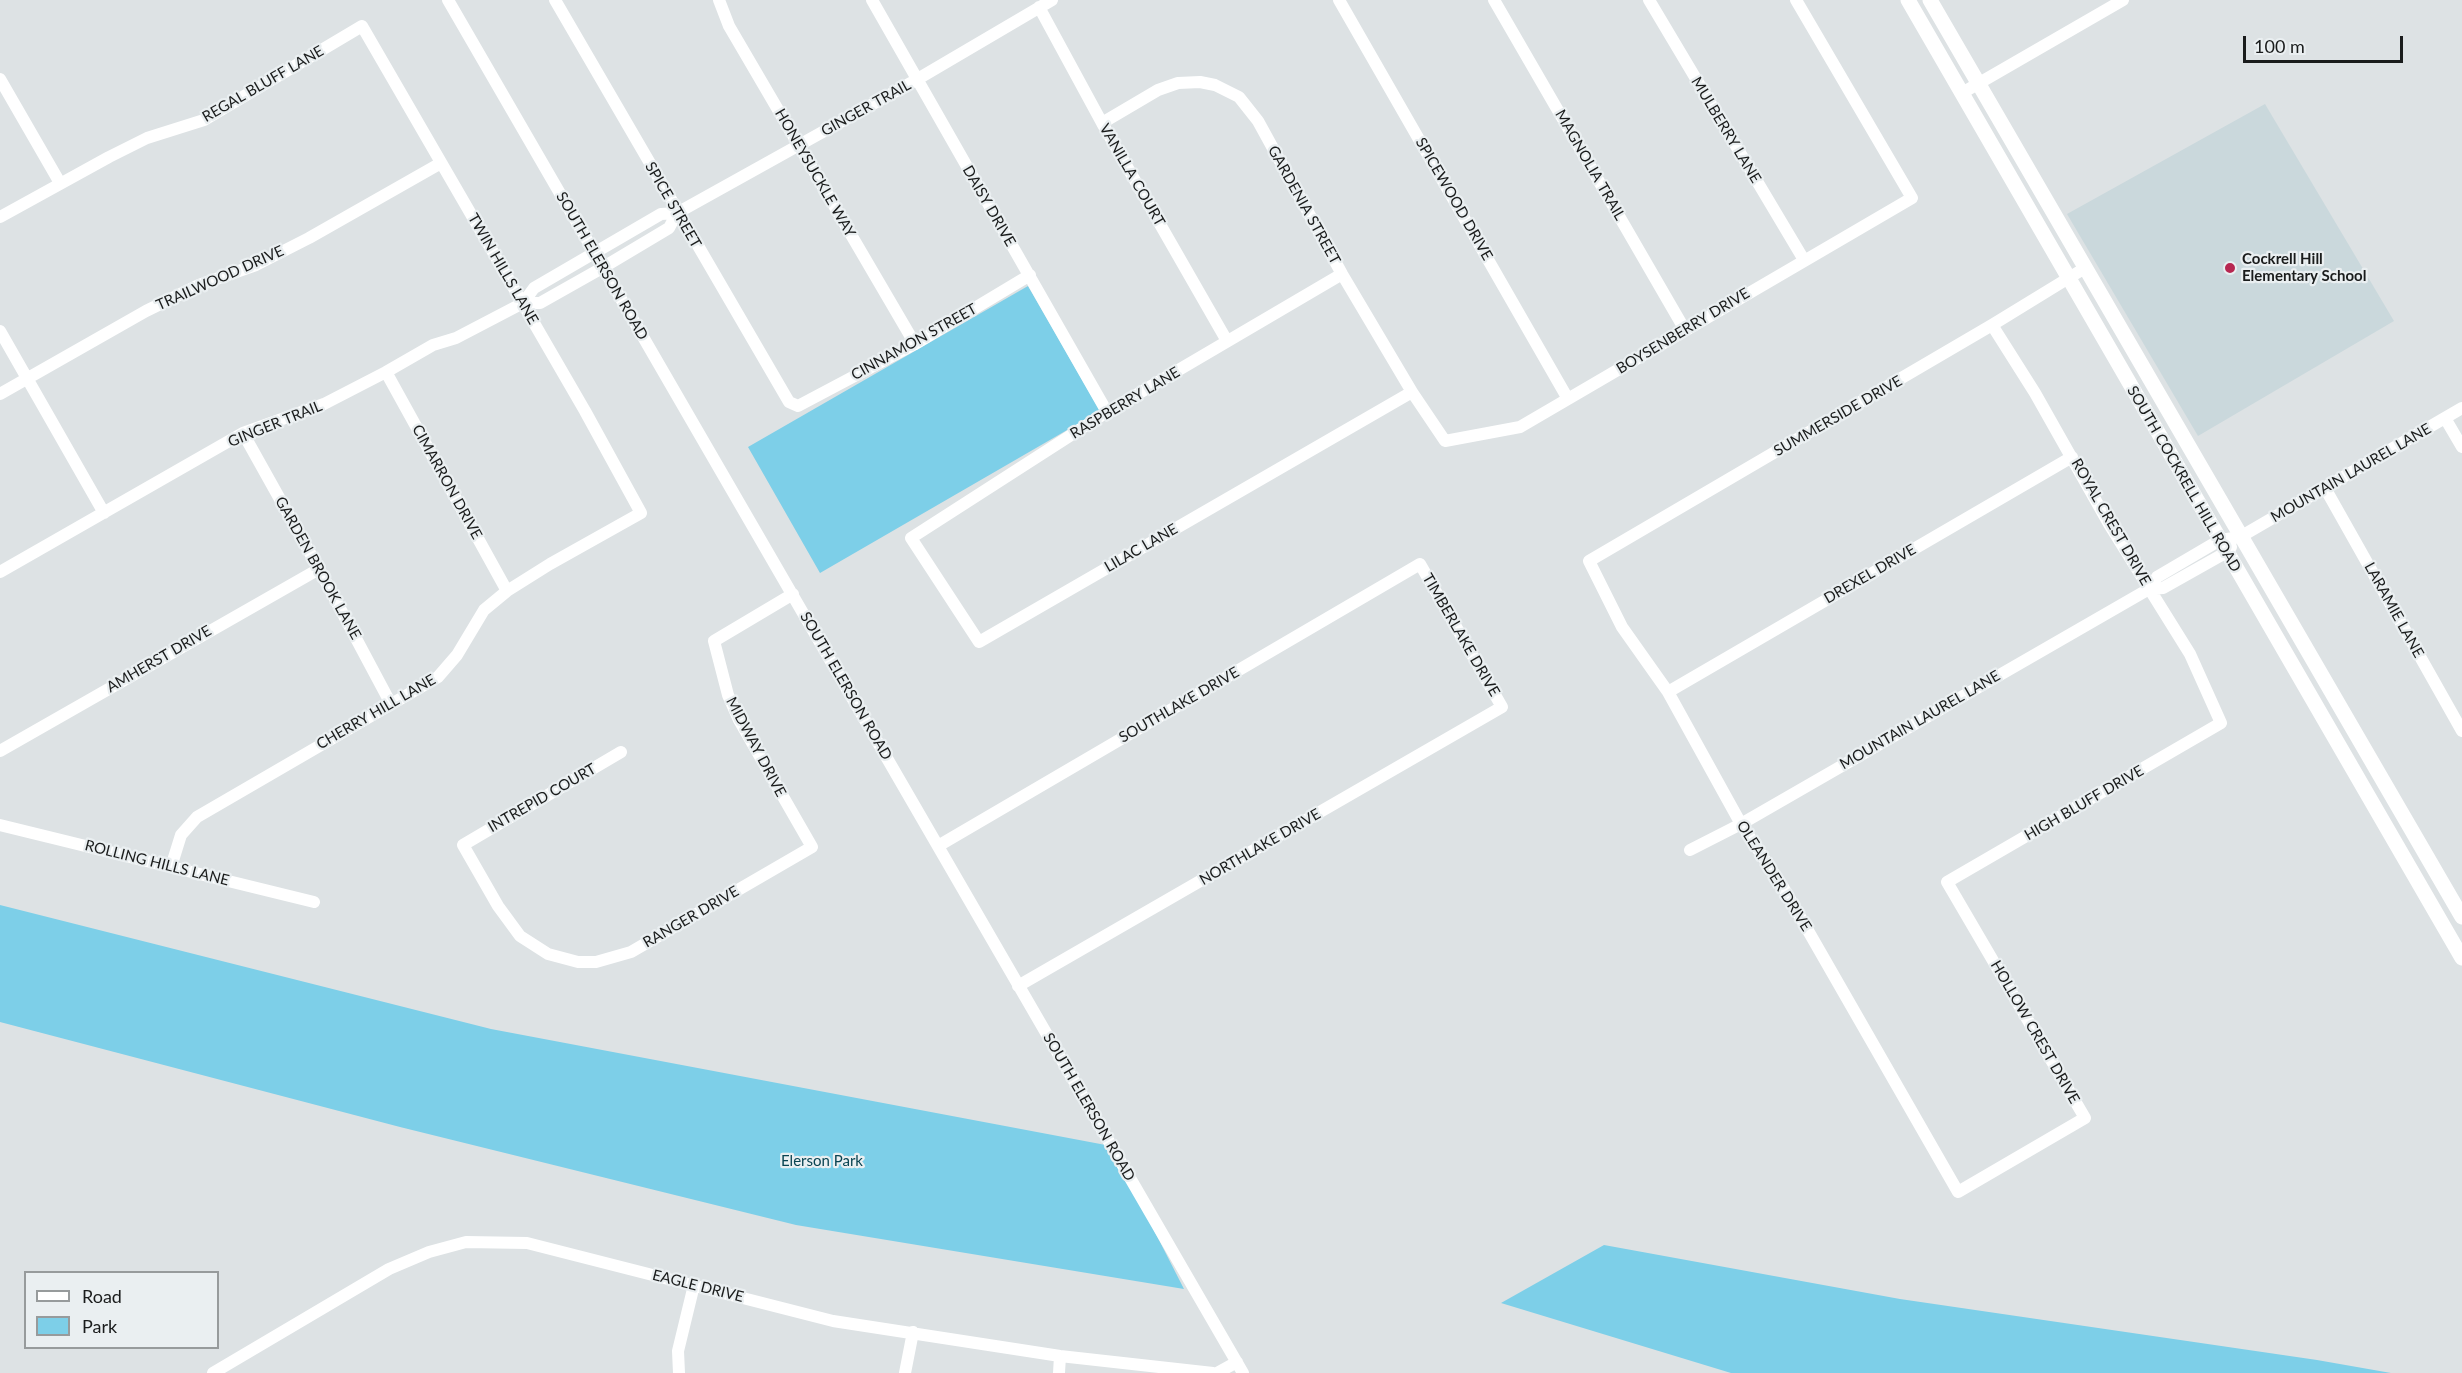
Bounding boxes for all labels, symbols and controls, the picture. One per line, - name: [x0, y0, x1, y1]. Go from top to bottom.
- scale bar: [2246, 24, 2406, 62]
- text: 100 m: [2254, 35, 2305, 57]
- street label: REGAL BLUFF LANE: [199, 42, 327, 126]
- street label: MULBERRY LANE: [1687, 74, 1765, 186]
- street label: GINGER TRAIL: [818, 76, 914, 140]
- street label: HONEYSUCKLE WAY: [771, 106, 859, 240]
- street label: MAGNOLIA TRAIL: [1551, 107, 1629, 223]
- street label: VANILLA COURT: [1095, 121, 1169, 229]
- street label: SPICEWOOD DRIVE: [1412, 135, 1496, 263]
- street label: GARDENIA STREET: [1264, 143, 1344, 267]
- street label: SPICE STREET: [641, 159, 705, 251]
- street label: DAISY DRIVE: [959, 162, 1019, 250]
- street label: SOUTH ELERSON ROAD: [552, 189, 652, 343]
- street label: TWIN HILLS LANE: [464, 210, 542, 328]
- street label: TRAILWOOD DRIVE: [153, 242, 287, 314]
- place label: Cockrell Hill Elementary School: [2242, 250, 2366, 285]
- marker: Cockrell Hill Elementary School: [2223, 261, 2237, 275]
- street label: BOYSENBERRY DRIVE: [1613, 284, 1753, 378]
- street label: CINNAMON STREET: [848, 300, 980, 384]
- street label: RASPBERRY LANE: [1067, 363, 1183, 443]
- street label: SUMMERSIDE DRIVE: [1771, 372, 1905, 460]
- street label: SOUTH COCKRELL HILL ROAD: [2123, 383, 2245, 575]
- street label: GINGER TRAIL: [225, 397, 325, 451]
- street label: MOUNTAIN LAUREL LANE: [2268, 420, 2434, 526]
- street label: CIMARRON DRIVE: [408, 422, 486, 542]
- street label: ROYAL CREST DRIVE: [2067, 455, 2155, 589]
- street label: GARDEN BROOK LANE: [271, 493, 365, 643]
- street label: LILAC LANE: [1101, 520, 1181, 576]
- street label: DREXEL DRIVE: [1821, 540, 1919, 608]
- street label: LARAMIE LANE: [2360, 559, 2428, 661]
- street label: TIMBERLAKE DRIVE: [1418, 570, 1504, 700]
- street label: SOUTH ELERSON ROAD: [796, 609, 896, 763]
- street label: AMHERST DRIVE: [103, 622, 215, 696]
- street label: SOUTHLAKE DRIVE: [1116, 663, 1242, 747]
- street label: MOUNTAIN LAUREL LANE: [1837, 667, 2003, 773]
- street label: CHERRY HILL LANE: [313, 671, 439, 753]
- street label: MIDWAY DRIVE: [722, 694, 790, 800]
- street label: INTREPID COURT: [485, 760, 599, 836]
- street label: HIGH BLUFF DRIVE: [2021, 762, 2147, 844]
- street label: NORTHLAKE DRIVE: [1196, 805, 1324, 889]
- street label: OLEANDER DRIVE: [1733, 817, 1815, 935]
- street label: ROLLING HILLS LANE: [83, 836, 231, 890]
- street label: RANGER DRIVE: [640, 882, 742, 952]
- street label: HOLLOW CREST DRIVE: [1987, 957, 2083, 1107]
- street label: SOUTH ELERSON ROAD: [1039, 1030, 1139, 1184]
- park label: Elerson Park: [781, 1152, 863, 1170]
- street label: EAGLE DRIVE: [650, 1266, 746, 1306]
- legend: [24, 1271, 219, 1349]
- text: Road: [82, 1285, 122, 1307]
- text: Park: [82, 1315, 117, 1337]

